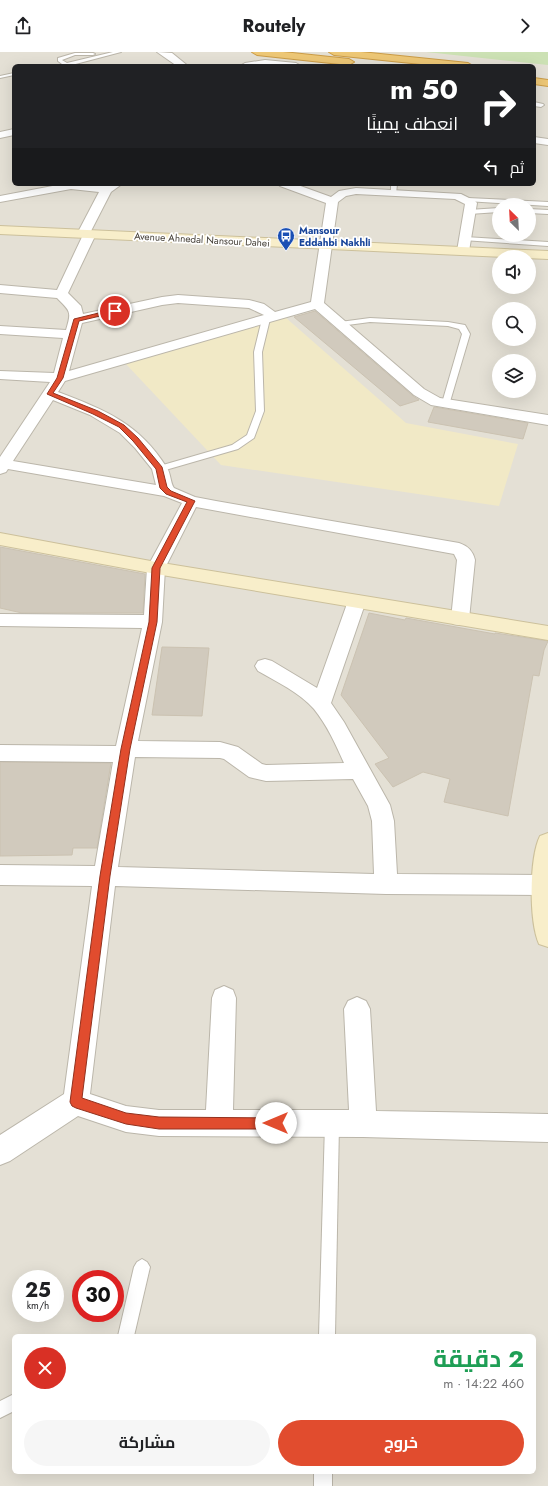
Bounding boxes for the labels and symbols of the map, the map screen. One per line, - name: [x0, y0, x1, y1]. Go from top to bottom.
- north arrow: [492, 198, 536, 242]
- place label: Mansour Eddahbi Nakhli: [299, 223, 371, 250]
- bus stop icon: Mansour Eddahbi Nakhli: [276, 226, 296, 251]
- street label: Avenue Ahnedal Nansour Dahei: [134, 228, 270, 251]
- pin: [98, 294, 132, 328]
- position arrow: [255, 1102, 297, 1144]
- speed limit sign: 30: [72, 1270, 124, 1322]

